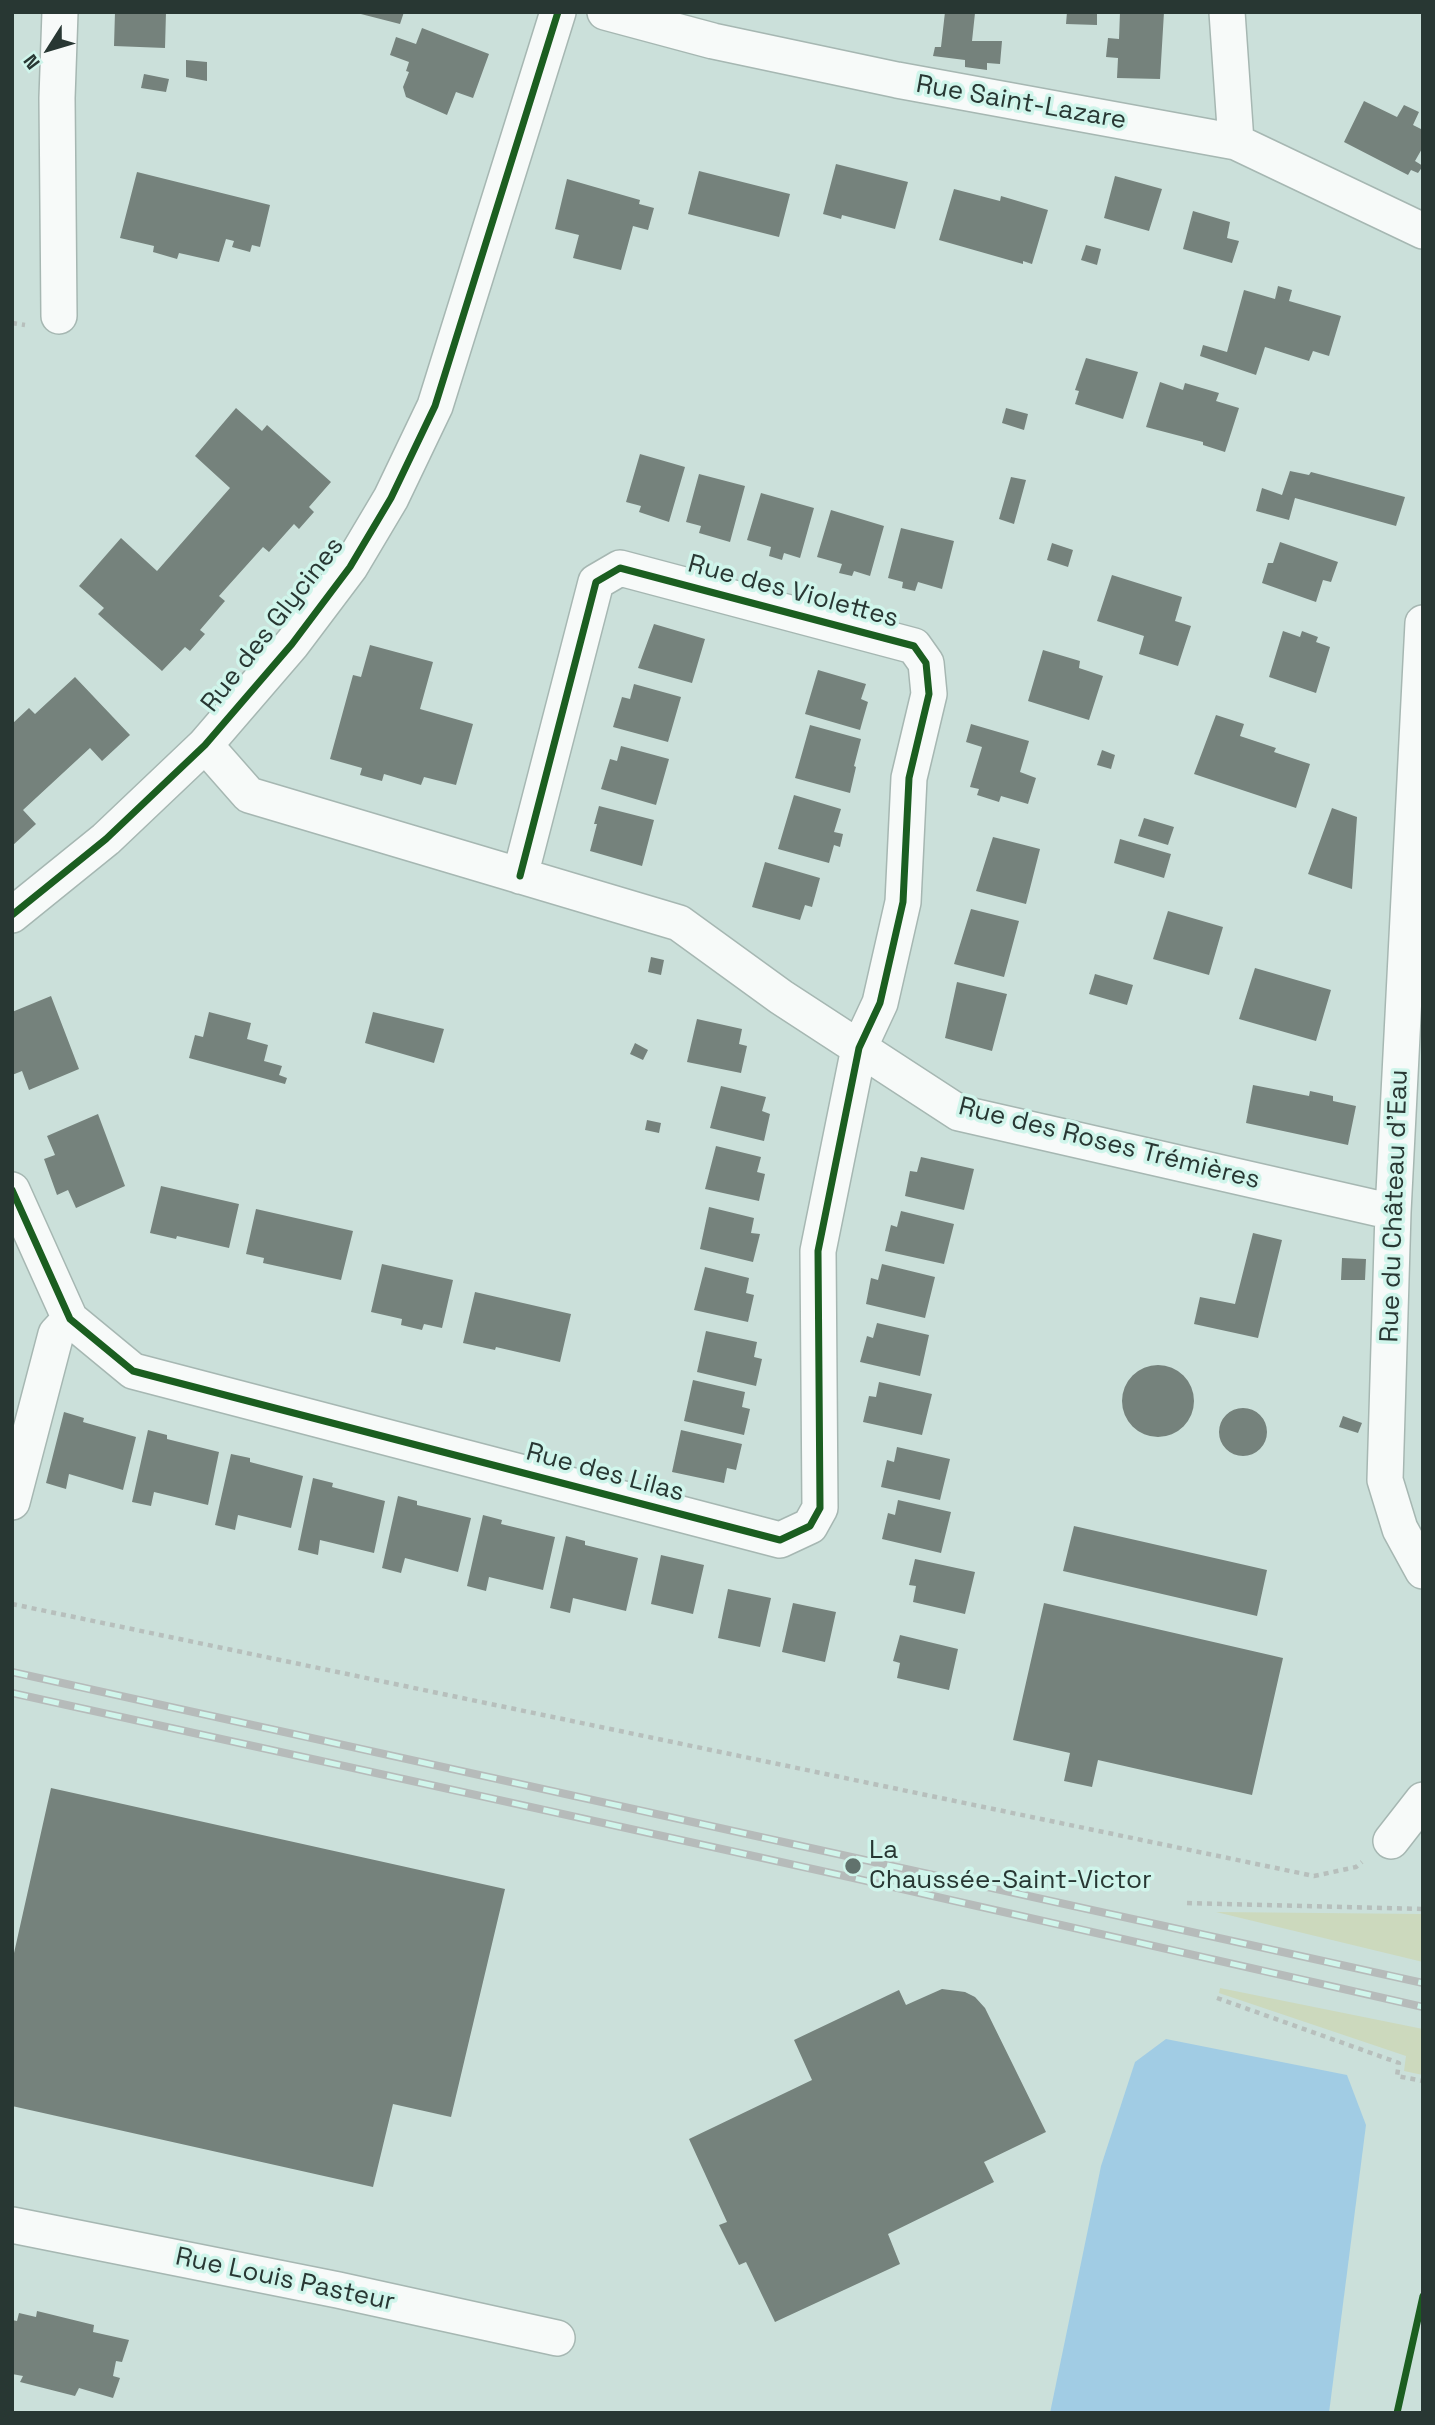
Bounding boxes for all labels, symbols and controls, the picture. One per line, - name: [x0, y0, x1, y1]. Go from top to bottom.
- north arrow: [14, 14, 84, 84]
- text: N: [18, 49, 46, 75]
- street label: Rue Saint-Lazare: [913, 69, 1129, 137]
- street label: Rue des Glycines: [195, 531, 351, 719]
- street label: Rue des Violettes: [684, 549, 902, 635]
- street label: Rue du Château d'Eau: [1375, 1069, 1415, 1343]
- street label: Rue des Roses Trémières: [955, 1091, 1263, 1197]
- street label: Rue des Lilas: [523, 1437, 687, 1509]
- place label: La Chaussée-Saint-Victor: [869, 1835, 1152, 1896]
- marker: La Chaussée-Saint-Victor: [843, 1856, 863, 1876]
- street label: Rue Louis Pasteur: [172, 2242, 398, 2318]

